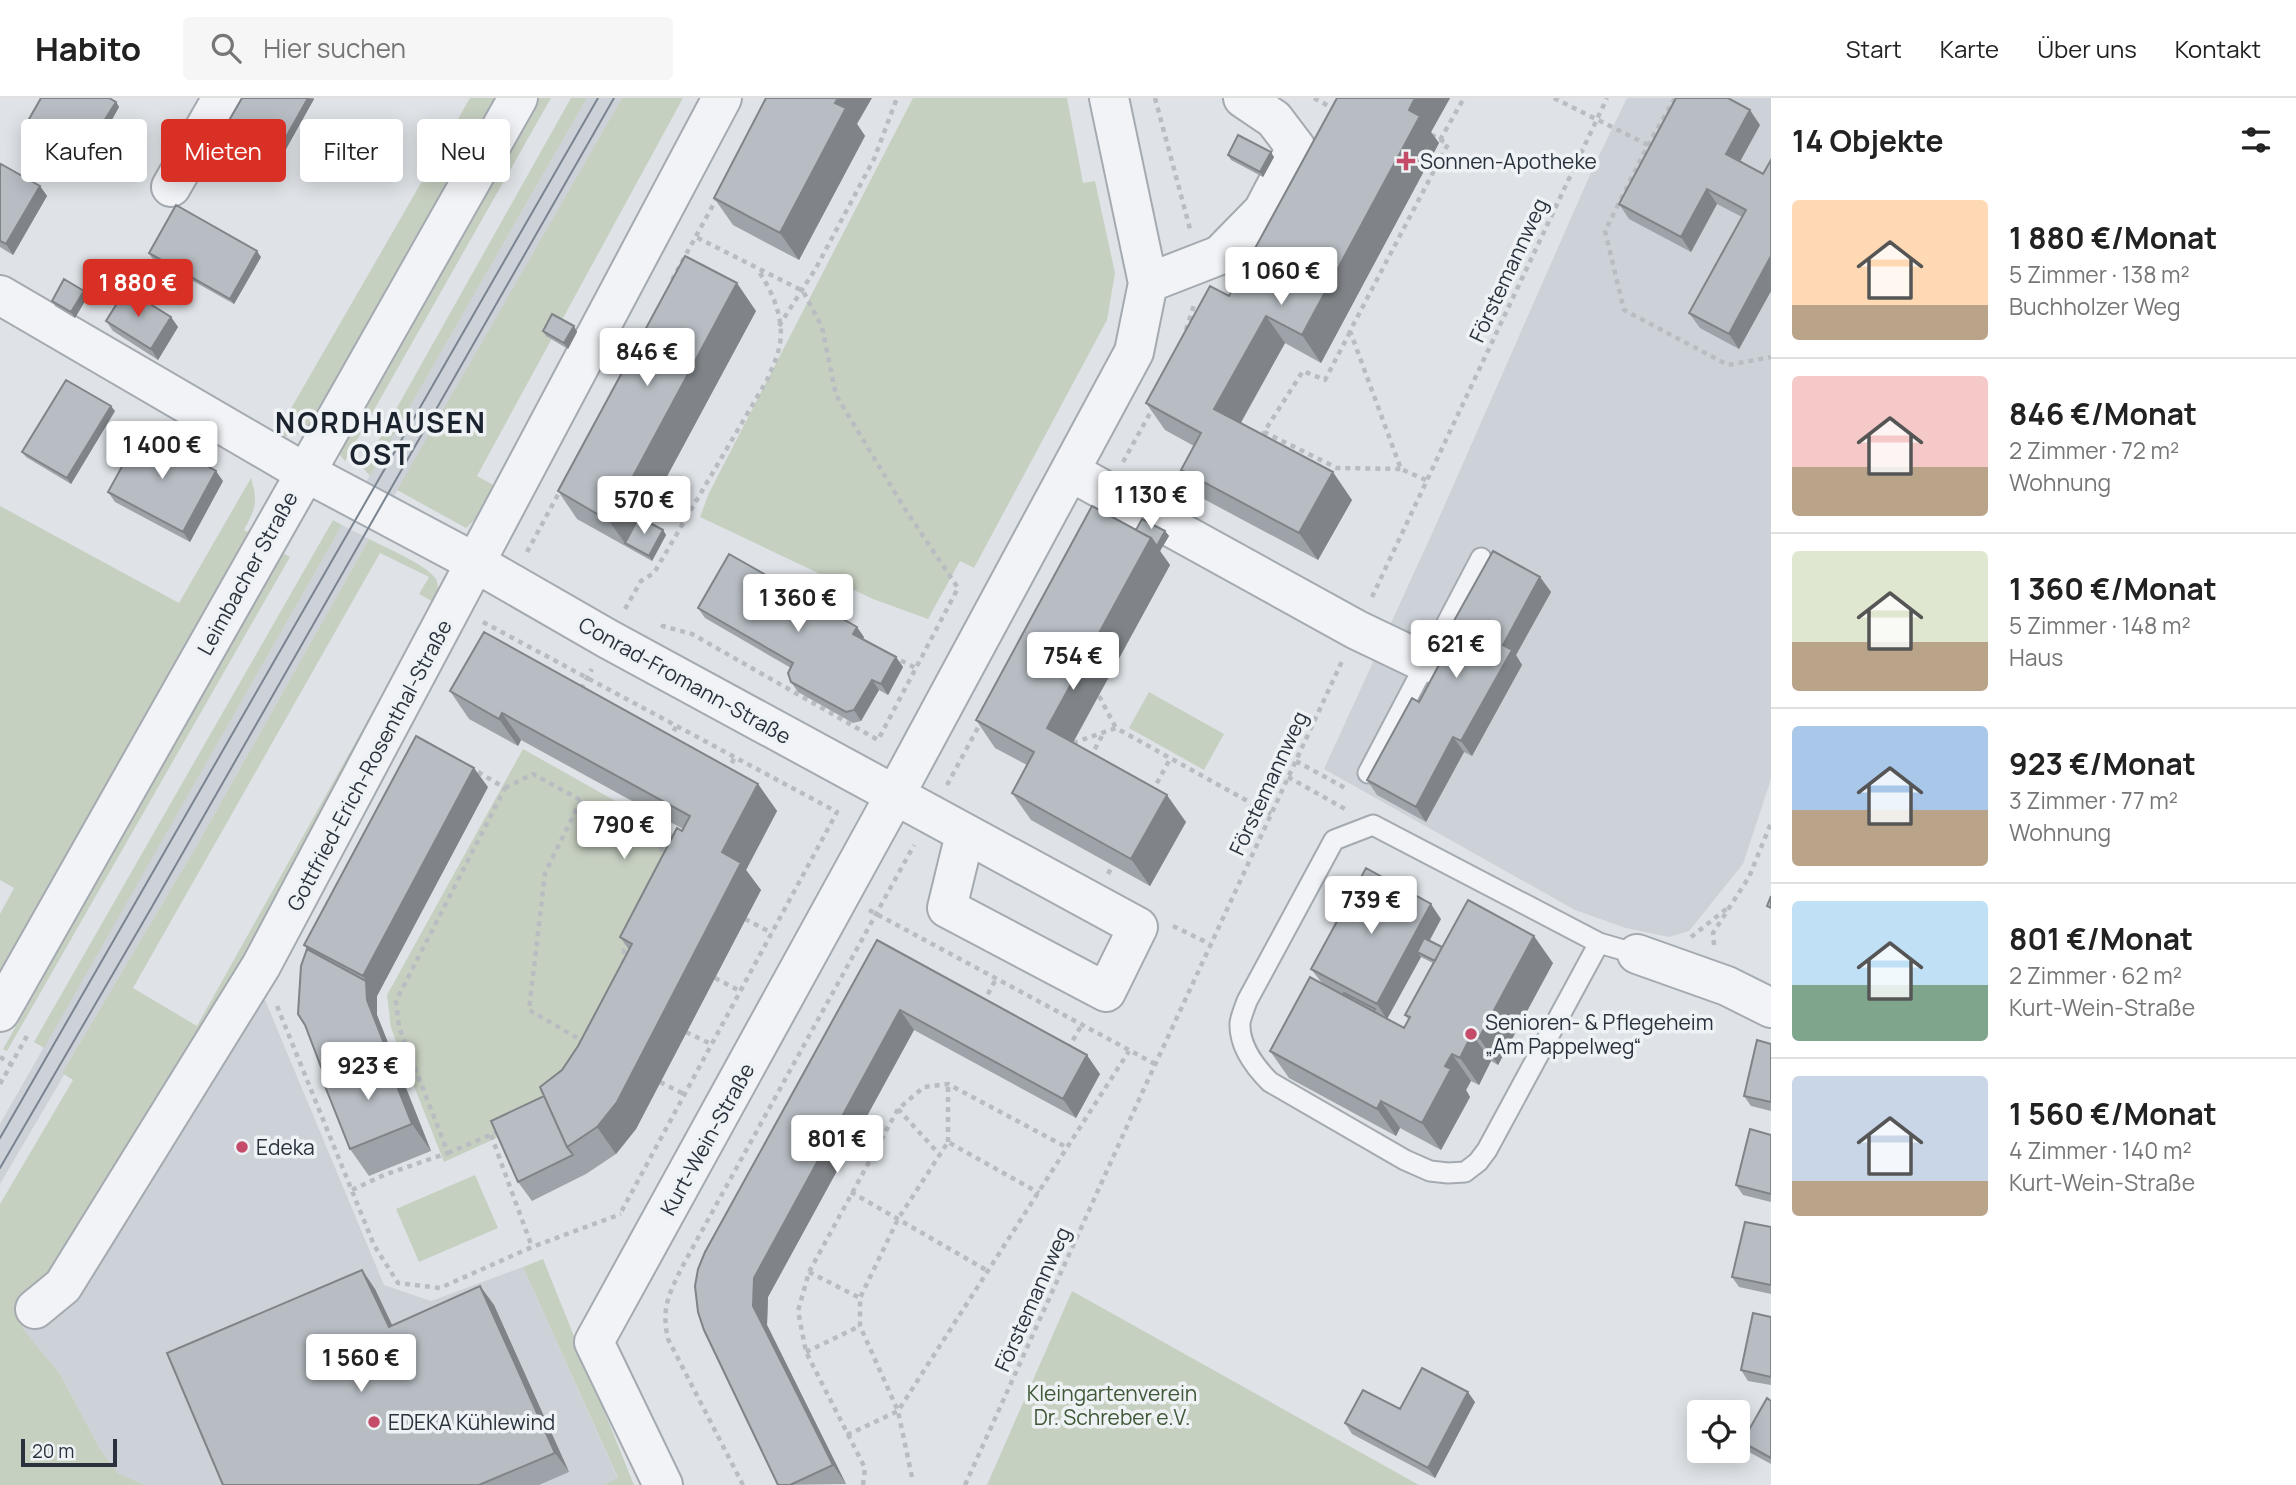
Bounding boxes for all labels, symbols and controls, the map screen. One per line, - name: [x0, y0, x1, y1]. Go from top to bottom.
- search box: [183, 17, 673, 80]
- text: Habito: [35, 26, 141, 71]
- icon: search: [207, 29, 245, 67]
- text: Hier suchen: [263, 30, 406, 66]
- text: Start: [1846, 32, 1902, 65]
- text: Karte: [1940, 32, 1999, 65]
- text: Über uns: [2037, 32, 2137, 65]
- text: Kontakt: [2175, 32, 2261, 65]
- chip: Kaufen: [21, 119, 147, 182]
- chip: Mieten: [161, 119, 286, 182]
- chip: Filter: [300, 119, 403, 182]
- chip: Neu: [417, 119, 510, 182]
- text: 14 Objekte: [1792, 120, 1943, 161]
- icon: filters: [2237, 121, 2275, 159]
- place label: Sonnen-Apotheke: [1420, 147, 1597, 175]
- marker: Sonnen-Apotheke: [1398, 153, 1414, 169]
- street label: Förstemannweg: [1462, 194, 1554, 346]
- text: 1 880 €/Monat: [2009, 217, 2217, 258]
- icon: home: [1848, 228, 1932, 312]
- pin: 1 060 €: [1216, 248, 1346, 307]
- text: 1 060 €: [1241, 254, 1321, 286]
- text: 5 Zimmer · 138 m²: [2009, 258, 2190, 290]
- pin: 1 880 €: [73, 260, 203, 319]
- text: 1 880 €: [99, 266, 177, 298]
- text: Buchholzer Weg: [2009, 290, 2181, 322]
- pin: 846 €: [598, 328, 696, 388]
- text: 846 €: [616, 335, 678, 367]
- text: 846 €/Monat: [2009, 393, 2197, 434]
- district label: NORDHAUSEN OST: [275, 403, 487, 473]
- icon: home: [1848, 404, 1932, 488]
- pin: 1 400 €: [97, 422, 227, 481]
- text: 1 400 €: [122, 428, 202, 460]
- text: 2 Zimmer · 72 m²: [2009, 434, 2179, 466]
- text: Wohnung: [2009, 466, 2111, 498]
- pin: 1 130 €: [1086, 472, 1216, 531]
- pin: 570 €: [595, 476, 693, 536]
- text: 1 130 €: [1114, 478, 1188, 510]
- text: 570 €: [613, 483, 675, 515]
- street label: Leimbacher Straße: [190, 486, 304, 660]
- text: 1 360 €/Monat: [2009, 568, 2217, 609]
- pin: 1 360 €: [733, 574, 863, 634]
- icon: home: [1848, 579, 1932, 663]
- text: 1 360 €: [759, 581, 837, 613]
- text: 5 Zimmer · 148 m²: [2009, 609, 2191, 641]
- street label: Conrad-Fromann-Straße: [574, 610, 796, 750]
- street label: Gottfried-Erich-Rosenthal-Straße: [280, 615, 458, 915]
- pin: 621 €: [1407, 620, 1505, 680]
- text: 621 €: [1427, 627, 1485, 659]
- pin: 754 €: [1024, 632, 1122, 692]
- text: 754 €: [1043, 639, 1103, 671]
- text: Haus: [2009, 641, 2063, 673]
- street label: Förstemannweg: [1222, 707, 1314, 859]
- text: 923 €/Monat: [2009, 743, 2196, 784]
- icon: home: [1848, 754, 1932, 838]
- text: 3 Zimmer · 77 m²: [2009, 784, 2178, 816]
- pin: 790 €: [575, 802, 673, 861]
- text: 790 €: [593, 808, 655, 840]
- text: Wohnung: [2009, 816, 2111, 848]
- pin: 739 €: [1322, 876, 1420, 936]
- text: 739 €: [1341, 883, 1401, 915]
- text: 801 €/Monat: [2009, 918, 2193, 959]
- icon: home: [1848, 929, 1932, 1013]
- text: 2 Zimmer · 62 m²: [2009, 959, 2182, 991]
- text: Kurt-Wein-Straße: [2009, 991, 2195, 1023]
- place label: Senioren- & Pflegeheim „Am Pappelweg“: [1485, 1008, 1713, 1060]
- marker: Senioren- & Pflegeheim „Am Pappelweg“: [1463, 1026, 1479, 1042]
- pin: 923 €: [319, 1042, 417, 1102]
- text: 923 €: [337, 1049, 399, 1081]
- street label: Kurt-Wein-Straße: [654, 1058, 760, 1220]
- text: 1 560 €/Monat: [2009, 1093, 2217, 1134]
- icon: home: [1848, 1104, 1932, 1188]
- pin: 801 €: [788, 1116, 886, 1175]
- text: 801 €: [807, 1122, 867, 1154]
- place label: Edeka: [256, 1133, 315, 1161]
- text: 4 Zimmer · 140 m²: [2009, 1134, 2192, 1166]
- marker: Edeka: [234, 1139, 250, 1155]
- text: Kurt-Wein-Straße: [2009, 1166, 2195, 1198]
- street label: Förstemannweg: [988, 1222, 1076, 1376]
- pin: 1 560 €: [296, 1334, 426, 1394]
- text: 1 560 €: [322, 1341, 400, 1373]
- park label: Kleingartenverein Dr. Schreber e.V.: [1027, 1379, 1197, 1431]
- map controls: [1687, 1400, 1750, 1463]
- button: locate: [1687, 1400, 1750, 1463]
- place label: EDEKA Kühlewind: [388, 1408, 555, 1436]
- marker: EDEKA Kühlewind: [366, 1414, 382, 1430]
- scale bar: [21, 1436, 117, 1468]
- text: 20 m: [32, 1438, 74, 1464]

